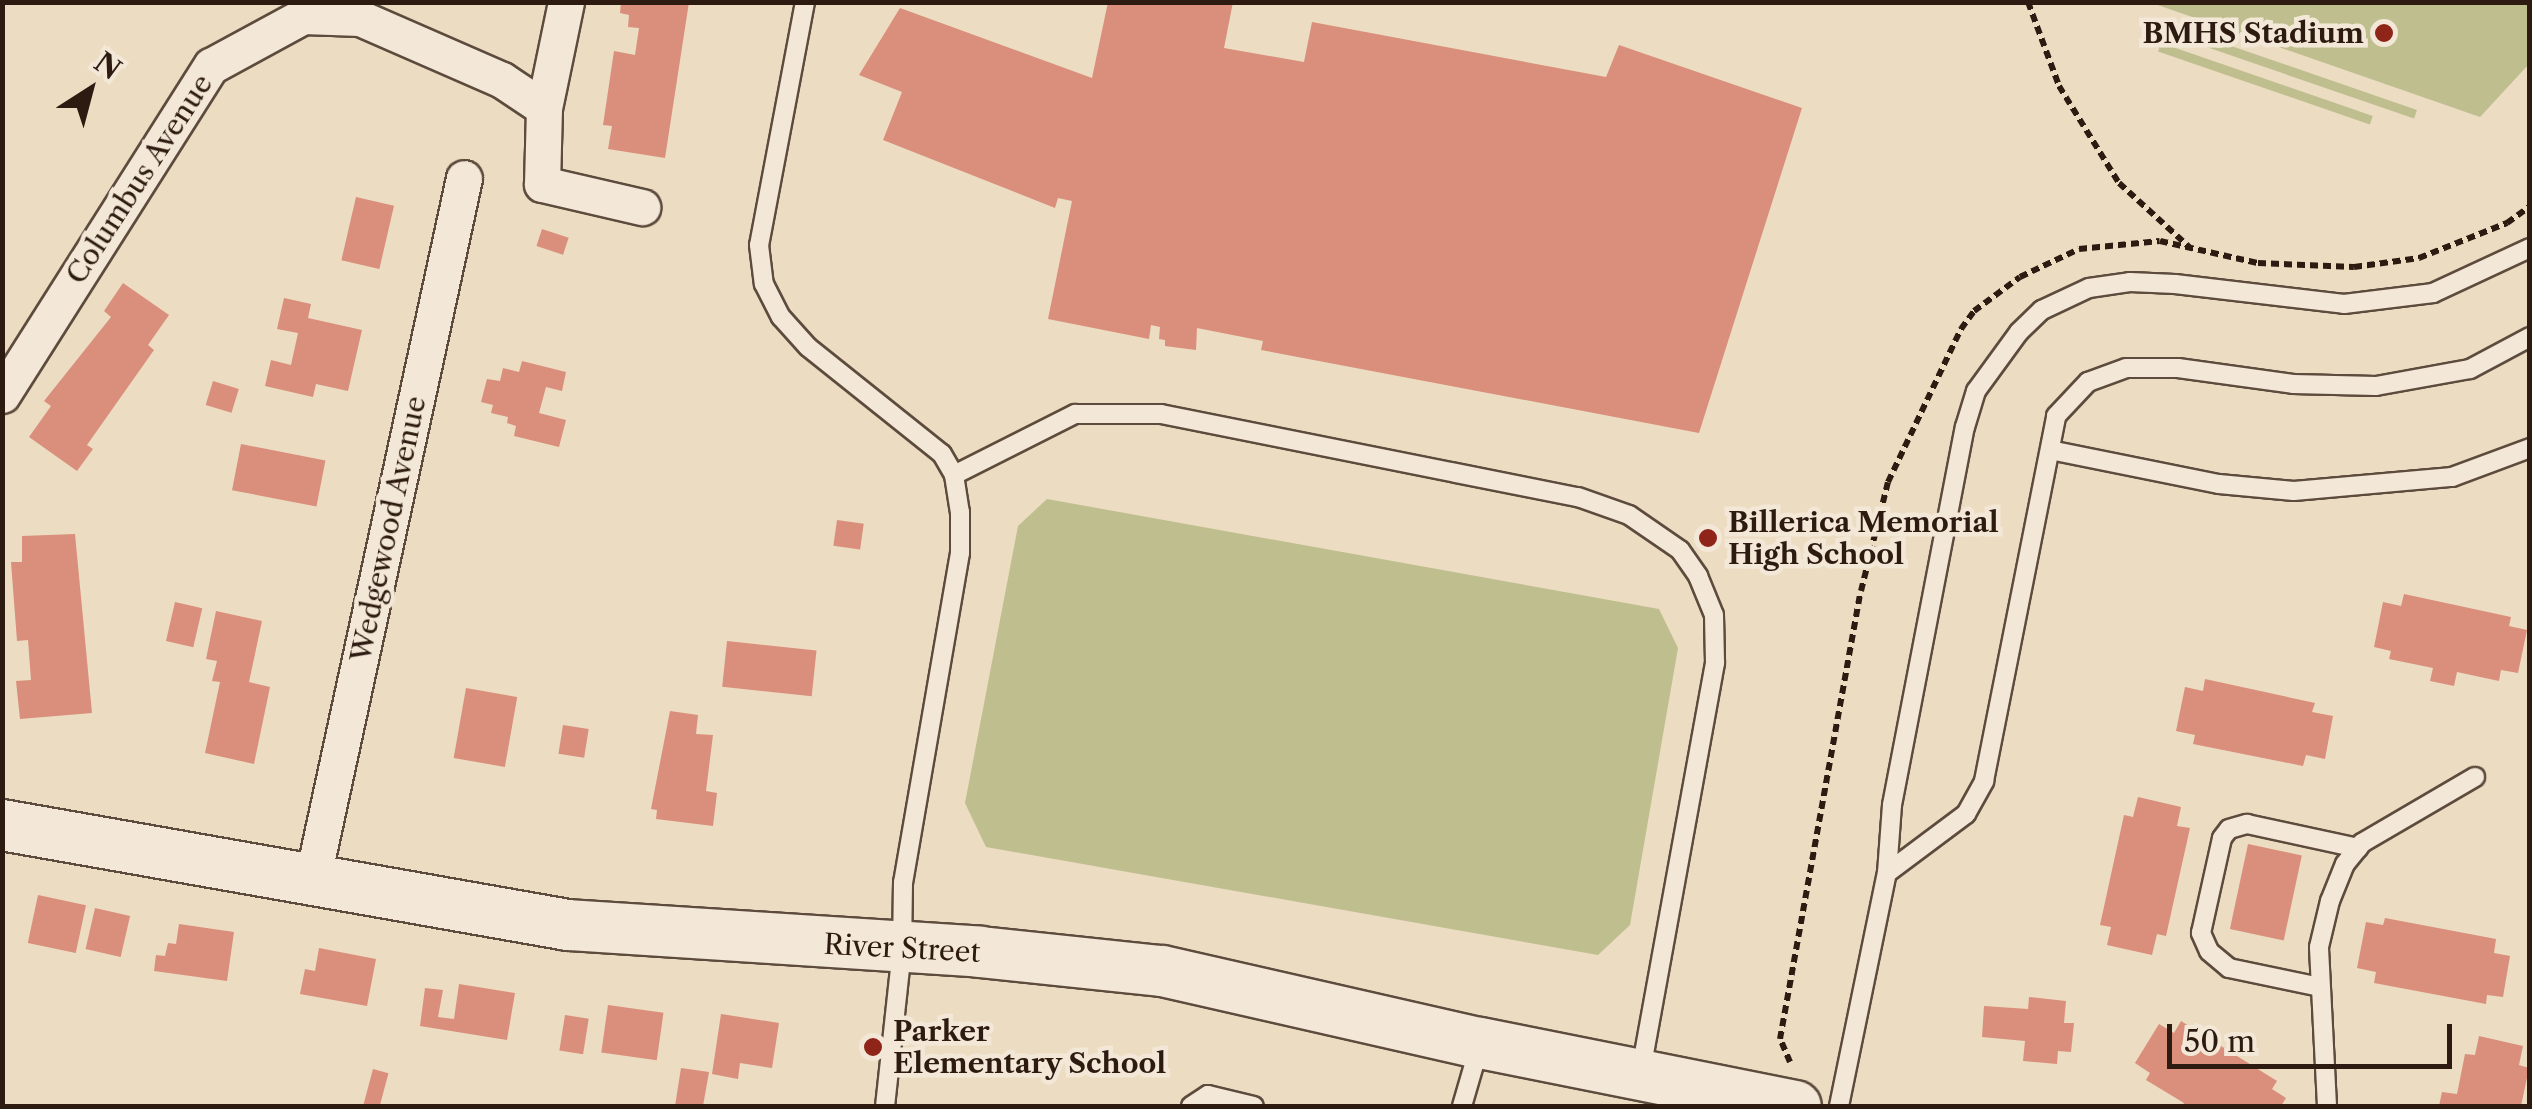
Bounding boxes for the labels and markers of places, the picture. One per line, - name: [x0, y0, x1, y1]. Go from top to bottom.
- place label: BMHS Stadium: [2143, 16, 2364, 50]
- marker: BMHS Stadium: [2373, 22, 2395, 44]
- place label: Billerica Memorial High School: [1728, 505, 1999, 571]
- marker: Billerica Memorial High School: [1697, 527, 1719, 549]
- place label: Parker Elementary School: [893, 1014, 1167, 1080]
- marker: Parker Elementary School: [862, 1036, 884, 1058]

